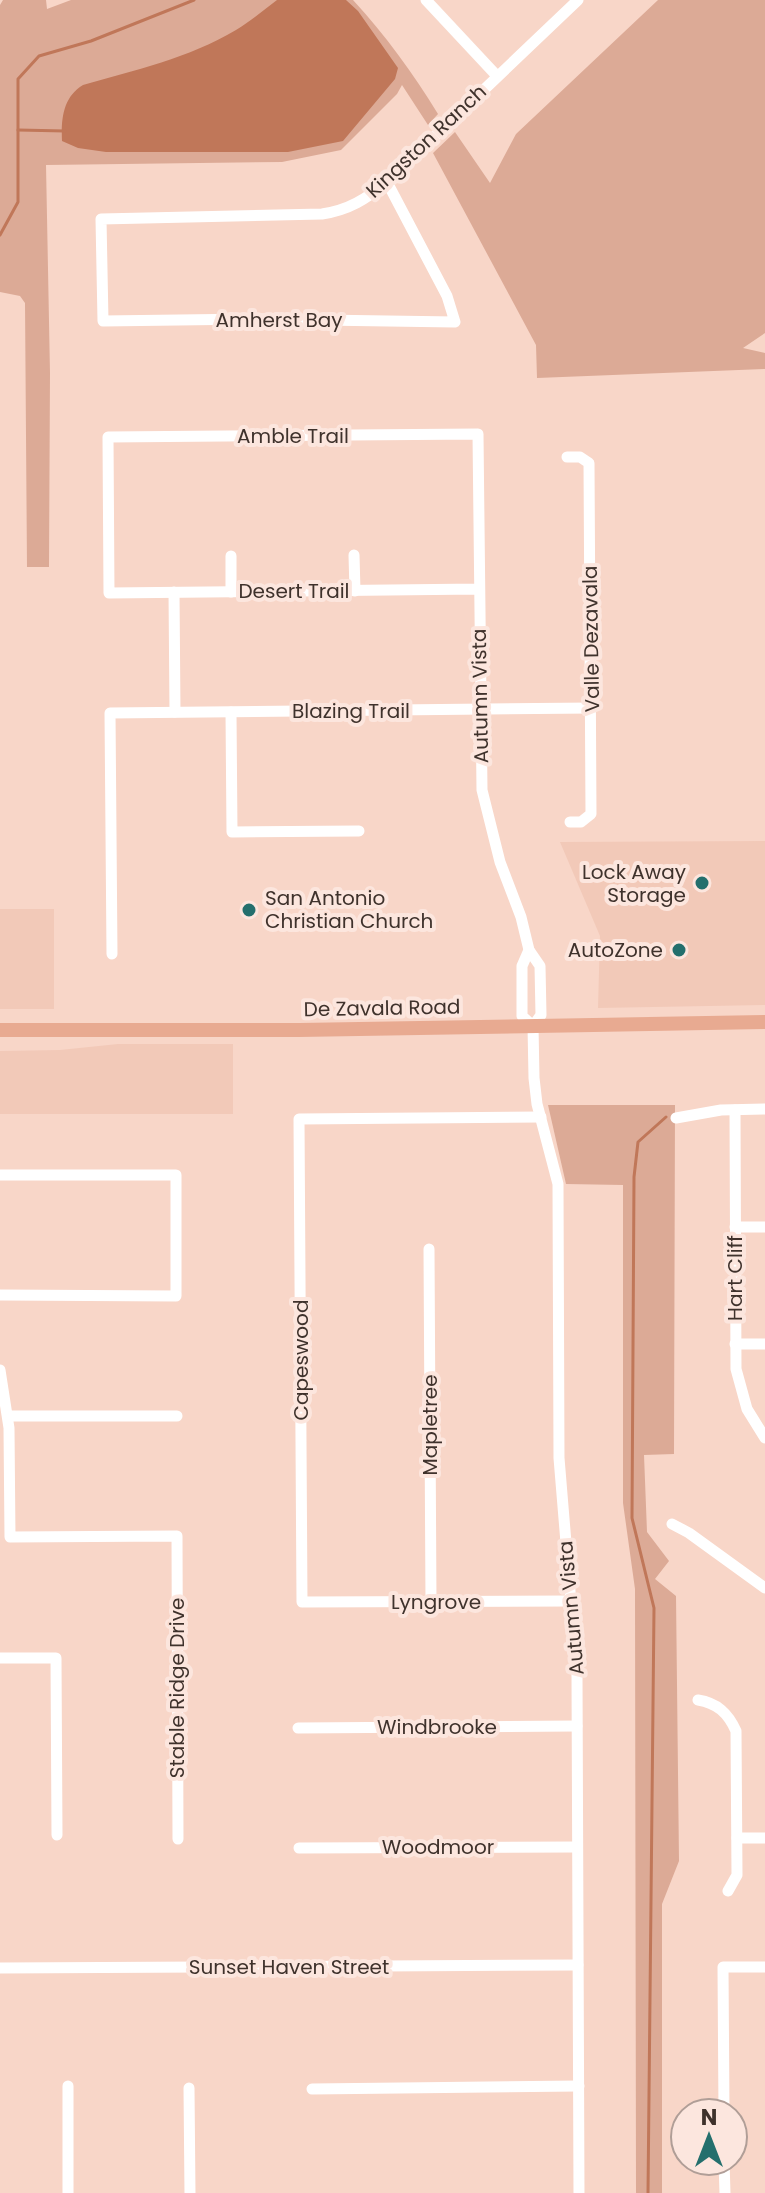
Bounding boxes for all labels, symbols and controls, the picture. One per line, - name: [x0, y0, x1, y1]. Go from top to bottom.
- street label: Kingston Ranch: [360, 78, 492, 204]
- street label: Amherst Bay: [216, 306, 342, 334]
- street label: Amble Trail: [237, 422, 349, 450]
- street label: Valle Dezavala: [576, 565, 606, 713]
- street label: Desert Trail: [238, 577, 350, 605]
- street label: Autumn Vista: [465, 628, 495, 764]
- street label: Blazing Trail: [292, 697, 410, 725]
- place label: Lock Away Storage: [582, 858, 686, 909]
- marker: Lock Away Storage: [693, 874, 711, 892]
- place label: San Antonio Christian Church: [265, 884, 433, 935]
- marker: San Antonio Christian Church: [240, 901, 258, 919]
- place label: AutoZone: [568, 936, 663, 964]
- marker: AutoZone: [670, 941, 688, 959]
- street label: De Zavala Road: [303, 993, 461, 1023]
- street label: Hart Cliff: [721, 1235, 749, 1321]
- street label: Capeswood: [287, 1300, 315, 1420]
- street label: Mapletree: [416, 1374, 444, 1476]
- street label: Autumn Vista: [551, 1540, 591, 1676]
- street label: Lyngrove: [391, 1588, 481, 1616]
- street label: Stable Ridge Drive: [163, 1598, 191, 1778]
- street label: Windbrooke: [377, 1713, 497, 1741]
- street label: Woodmoor: [382, 1833, 494, 1861]
- street label: Sunset Haven Street: [189, 1953, 389, 1981]
- north arrow: [669, 2097, 749, 2177]
- text: N: [701, 2102, 717, 2133]

